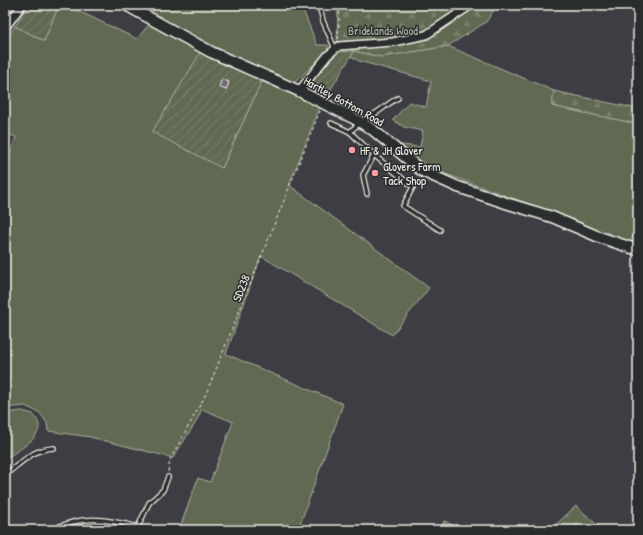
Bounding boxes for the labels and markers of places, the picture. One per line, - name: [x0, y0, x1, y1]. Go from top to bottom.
- place label: HF & JH Glover: [360, 142, 423, 159]
- marker: HF & JH Glover: [347, 145, 357, 155]
- place label: Glovers Farm Tack Shop: [383, 158, 440, 189]
- marker: Glovers Farm Tack Shop: [370, 168, 380, 178]

